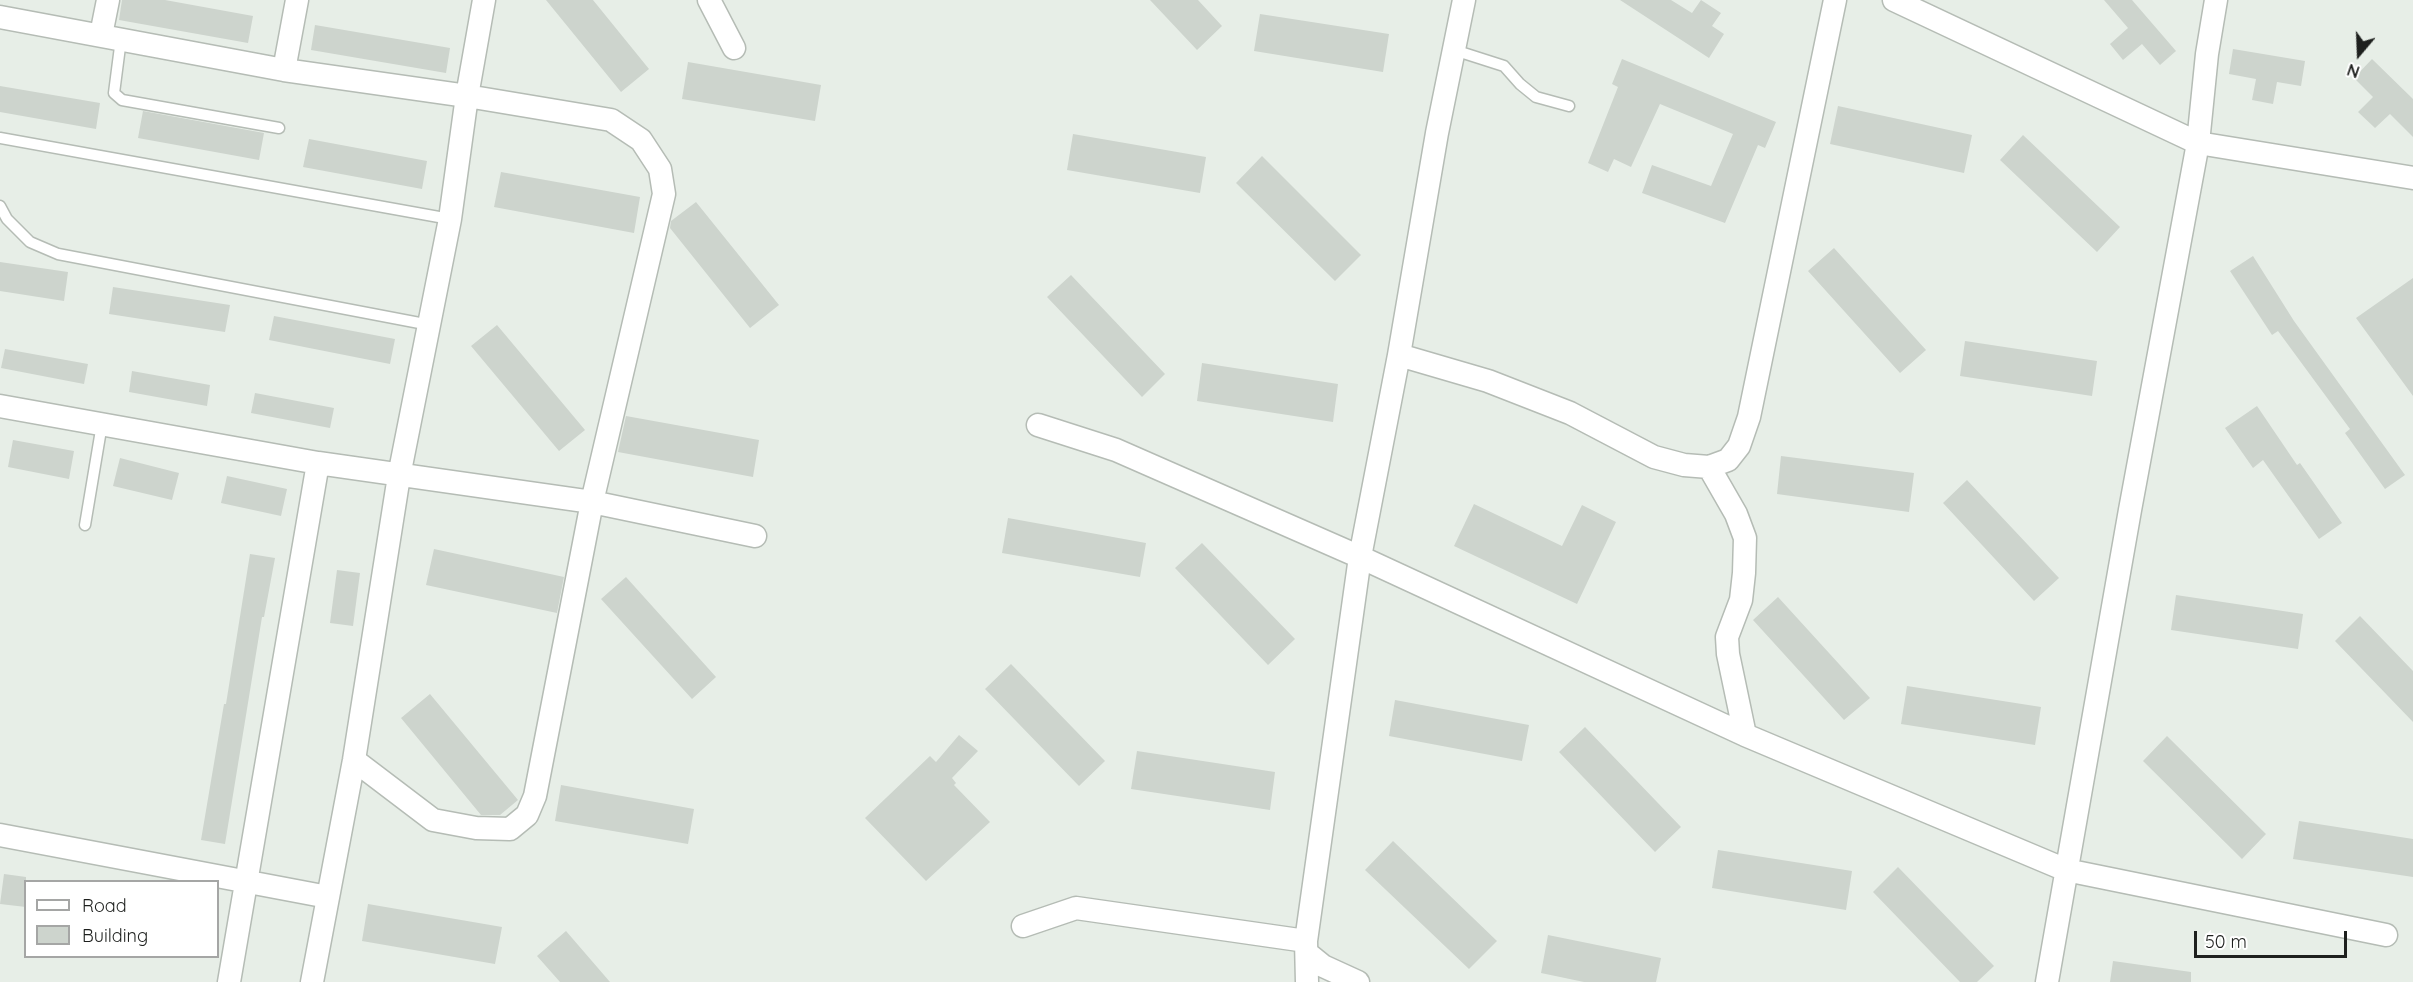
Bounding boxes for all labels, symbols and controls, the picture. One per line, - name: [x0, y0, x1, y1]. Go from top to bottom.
- north arrow: [2329, 24, 2389, 84]
- text: N: [2344, 60, 2362, 82]
- legend: [24, 880, 219, 958]
- text: Road: [82, 894, 127, 917]
- scale bar: [2197, 919, 2350, 957]
- text: Building: [82, 924, 148, 947]
- text: 50 m: [2205, 930, 2247, 953]

